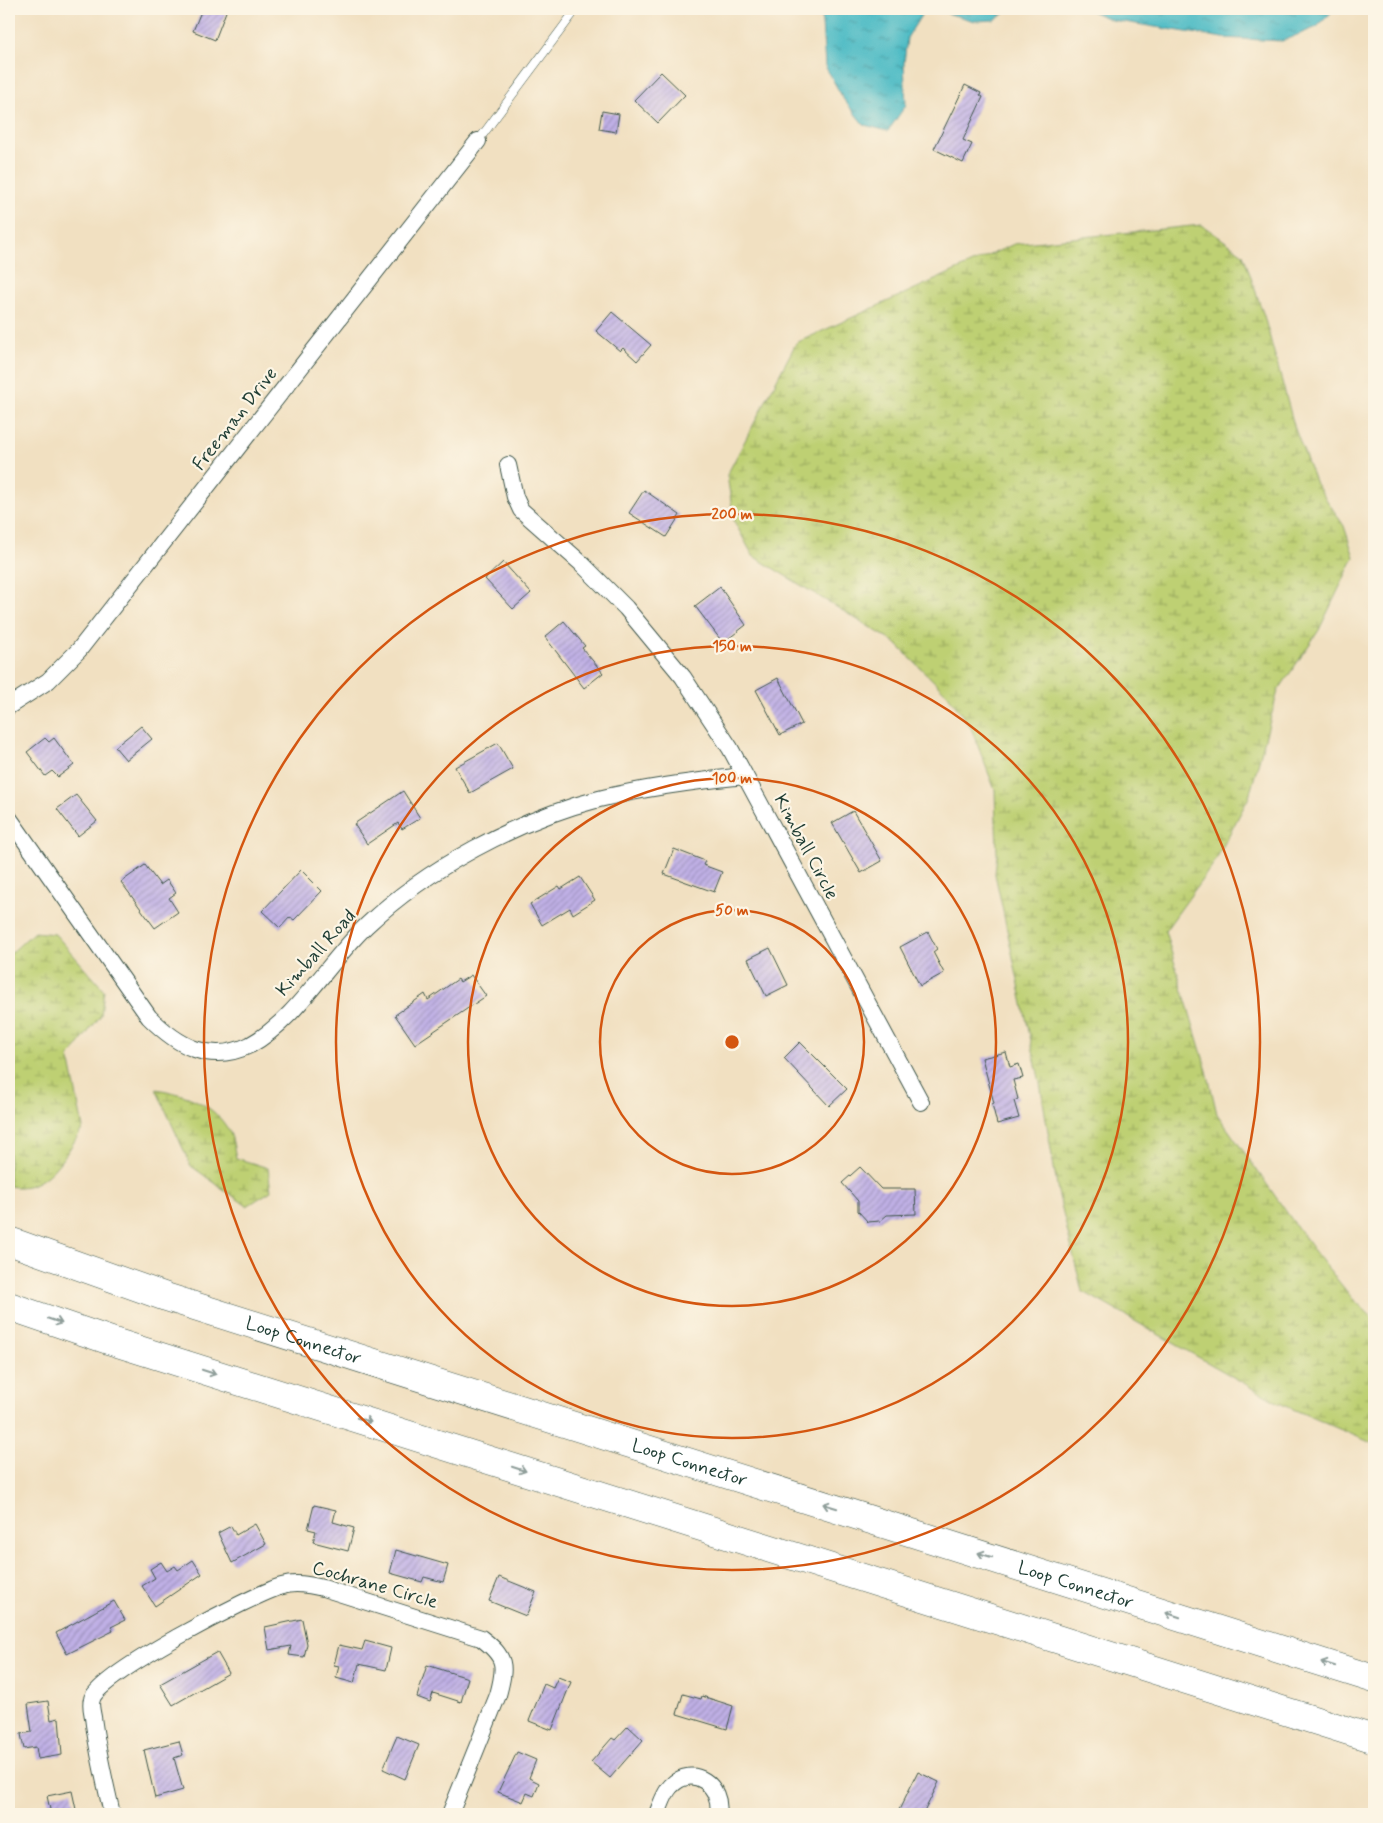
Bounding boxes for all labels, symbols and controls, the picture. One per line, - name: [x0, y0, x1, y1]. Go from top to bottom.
- street label: Freeman Drive: [187, 362, 283, 476]
- text: 200 m: [712, 505, 753, 525]
- text: 150 m: [712, 637, 752, 657]
- text: 100 m: [712, 769, 752, 789]
- street label: Kimball Circle: [768, 790, 844, 904]
- text: 50 m: [715, 901, 749, 921]
- street label: Kimball Road: [270, 904, 362, 1002]
- centre of rings: [723, 1033, 741, 1051]
- street label: Loop Connector: [243, 1310, 365, 1371]
- one-way arrow: [47, 1317, 63, 1327]
- one-way arrow: [201, 1368, 217, 1377]
- one-way arrow: [356, 1416, 372, 1426]
- street label: Loop Connector: [629, 1433, 751, 1493]
- one-way arrow: [511, 1465, 527, 1475]
- one-way arrow: [822, 1501, 838, 1511]
- one-way arrow: [977, 1550, 993, 1559]
- street label: Cochrane Circle: [309, 1555, 441, 1615]
- street label: Loop Connector: [1015, 1555, 1137, 1615]
- one-way arrow: [1165, 1610, 1181, 1619]
- one-way arrow: [1320, 1658, 1336, 1668]

